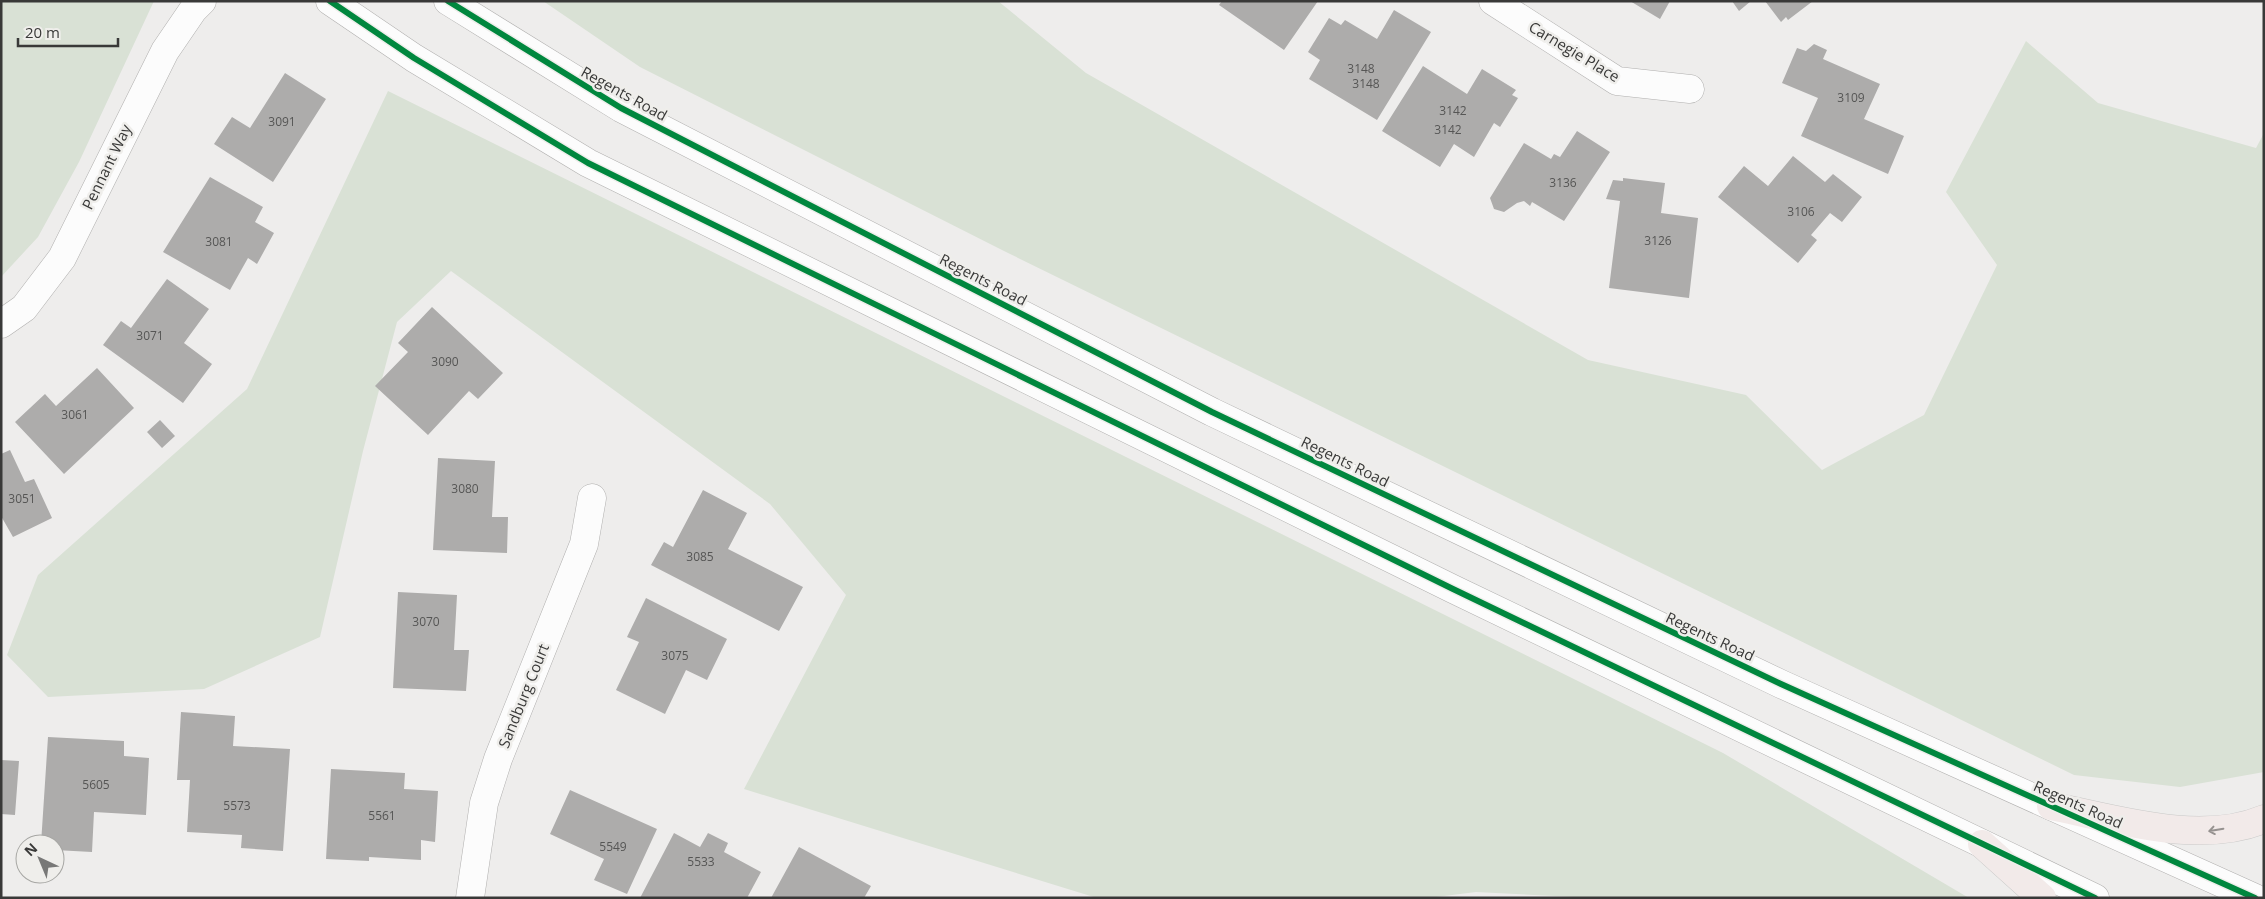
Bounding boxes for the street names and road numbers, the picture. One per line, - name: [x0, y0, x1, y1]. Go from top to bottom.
- street label: Carnegie Place: [1525, 16, 1624, 86]
- street label: Regents Road: [578, 61, 671, 125]
- street label: Pennant Way: [77, 120, 136, 212]
- street label: Regents Road: [936, 248, 1031, 310]
- street label: Regents Road: [1298, 431, 1393, 491]
- street label: Regents Road: [1663, 607, 1758, 665]
- street label: Sandburg Court: [493, 641, 553, 751]
- street label: Regents Road: [2031, 776, 2126, 833]

